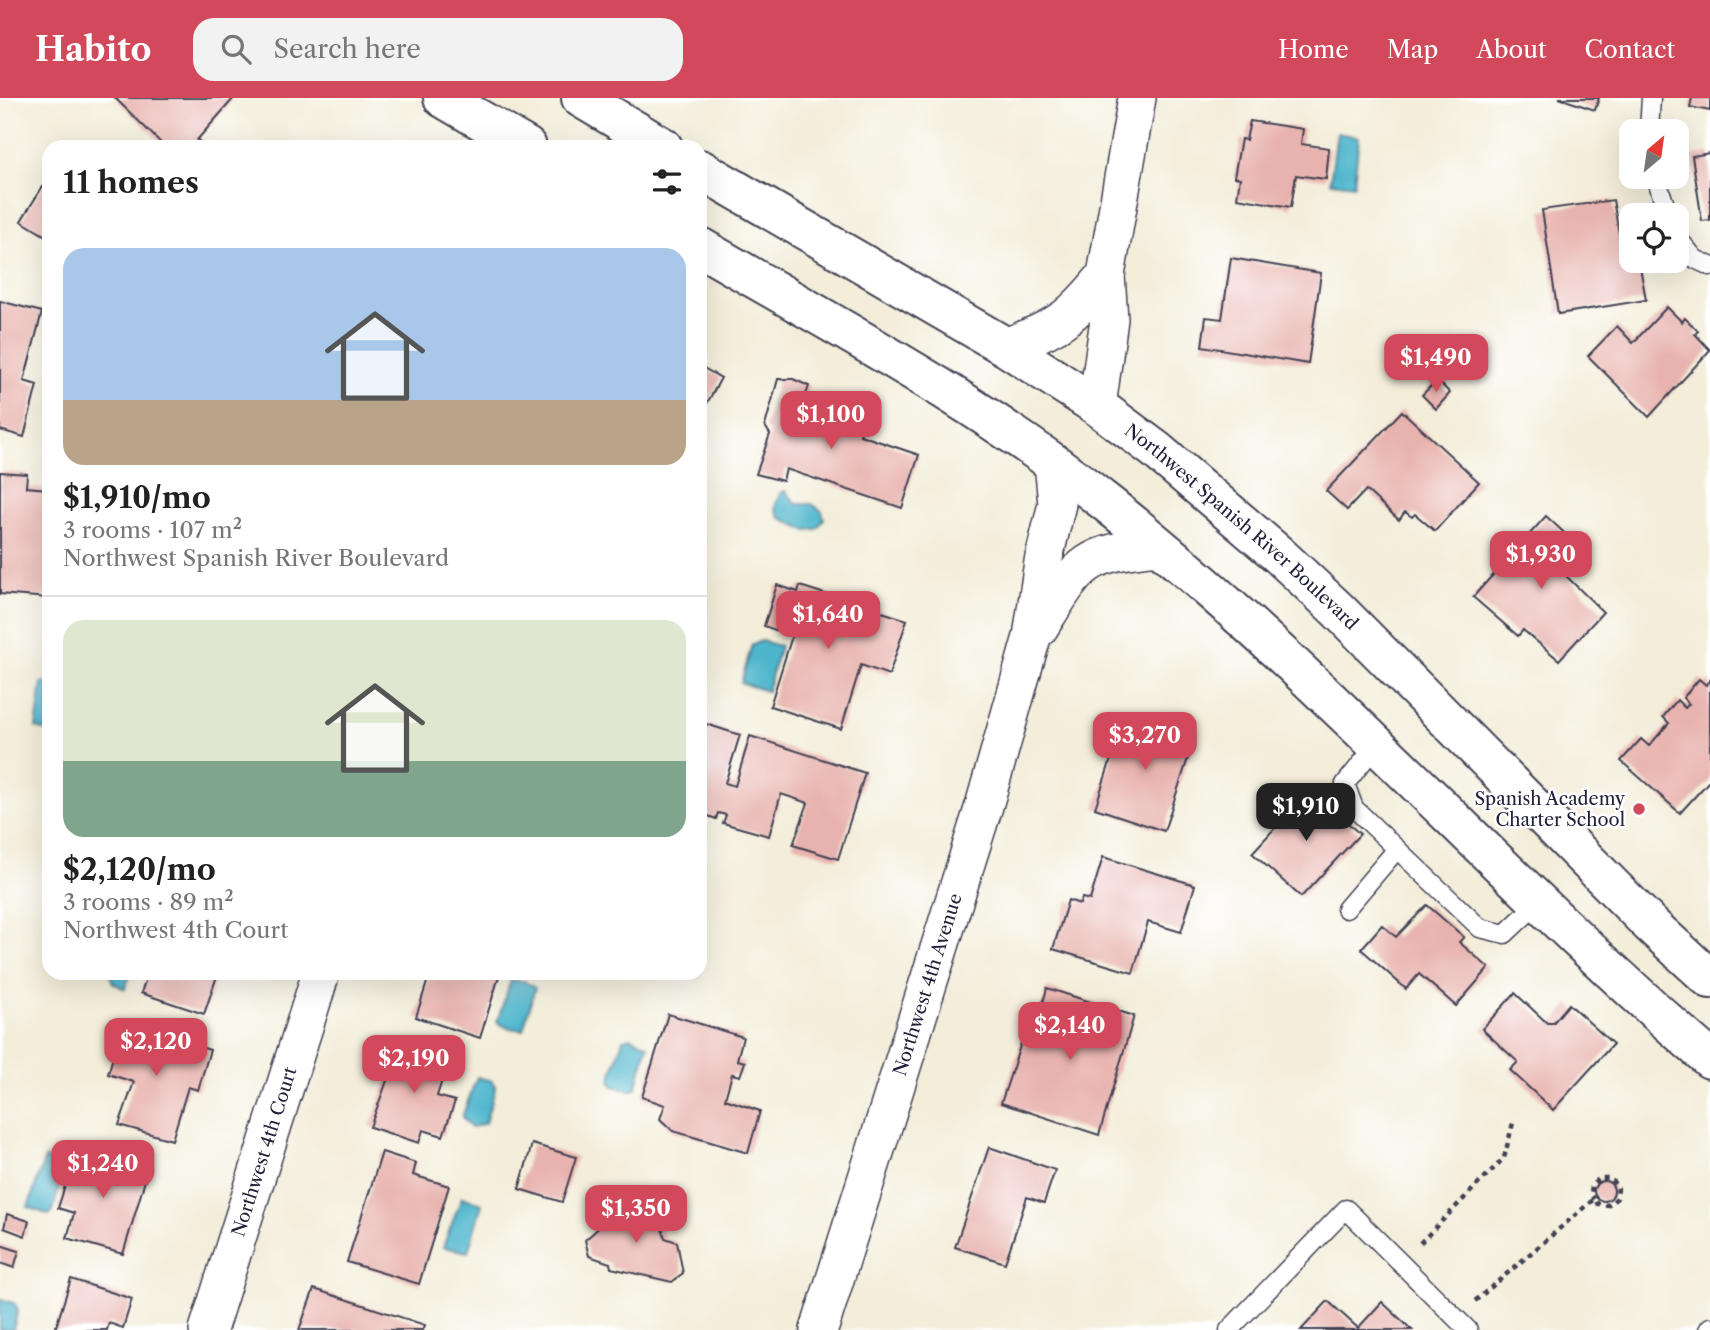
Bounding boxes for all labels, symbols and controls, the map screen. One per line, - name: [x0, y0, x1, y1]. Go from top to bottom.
- search box: [193, 18, 683, 81]
- text: Habito: [35, 29, 151, 70]
- icon: search: [217, 30, 255, 68]
- text: Search here: [273, 33, 421, 65]
- text: Home: [1278, 35, 1349, 64]
- text: Map: [1387, 35, 1438, 64]
- text: About: [1476, 35, 1547, 64]
- text: Contact: [1585, 35, 1675, 64]
- north arrow: [1619, 119, 1689, 189]
- map controls: [1619, 119, 1689, 273]
- icon: filters: [648, 163, 686, 201]
- text: 11 homes: [63, 164, 199, 201]
- button: locate: [1619, 203, 1689, 273]
- icon: home: [312, 293, 438, 419]
- pin: $1,490: [1379, 334, 1493, 394]
- text: $1,490: [1400, 343, 1472, 371]
- pin: $1,100: [774, 392, 888, 451]
- text: $1,100: [797, 400, 865, 428]
- street label: Northwest Spanish River Boulevard: [1120, 419, 1363, 635]
- text: $1,910/mo: [63, 479, 211, 516]
- text: 3 rooms · 107 m²: [63, 516, 242, 544]
- pin: $1,930: [1484, 532, 1598, 591]
- text: $1,930: [1506, 540, 1576, 568]
- text: Northwest Spanish River Boulevard: [63, 544, 449, 572]
- pin: $1,640: [771, 592, 885, 651]
- text: $1,640: [792, 600, 864, 628]
- icon: home: [312, 665, 438, 791]
- pin: $3,270: [1088, 712, 1202, 772]
- text: $3,270: [1109, 721, 1181, 749]
- pin: $1,910: [1249, 784, 1363, 843]
- place label: Spanish Academy Charter School: [1474, 788, 1626, 831]
- text: $1,910: [1272, 792, 1340, 820]
- marker: Spanish Academy Charter School: [1631, 801, 1647, 817]
- text: $2,120/mo: [63, 851, 216, 888]
- text: 3 rooms · 89 m²: [63, 888, 234, 916]
- street label: Northwest 4th Avenue: [889, 891, 967, 1079]
- text: Northwest 4th Court: [63, 916, 288, 944]
- pin: $2,140: [1013, 1002, 1127, 1062]
- text: $2,140: [1034, 1011, 1106, 1039]
- pin: $2,120: [99, 1018, 213, 1078]
- text: $2,120: [120, 1027, 192, 1055]
- pin: $2,190: [357, 1035, 471, 1095]
- text: $2,190: [378, 1044, 450, 1072]
- street label: Northwest 4th Court: [227, 1064, 302, 1239]
- pin: $1,240: [46, 1140, 160, 1200]
- text: $1,240: [67, 1149, 139, 1177]
- pin: $1,350: [579, 1186, 693, 1245]
- text: $1,350: [601, 1194, 671, 1222]

